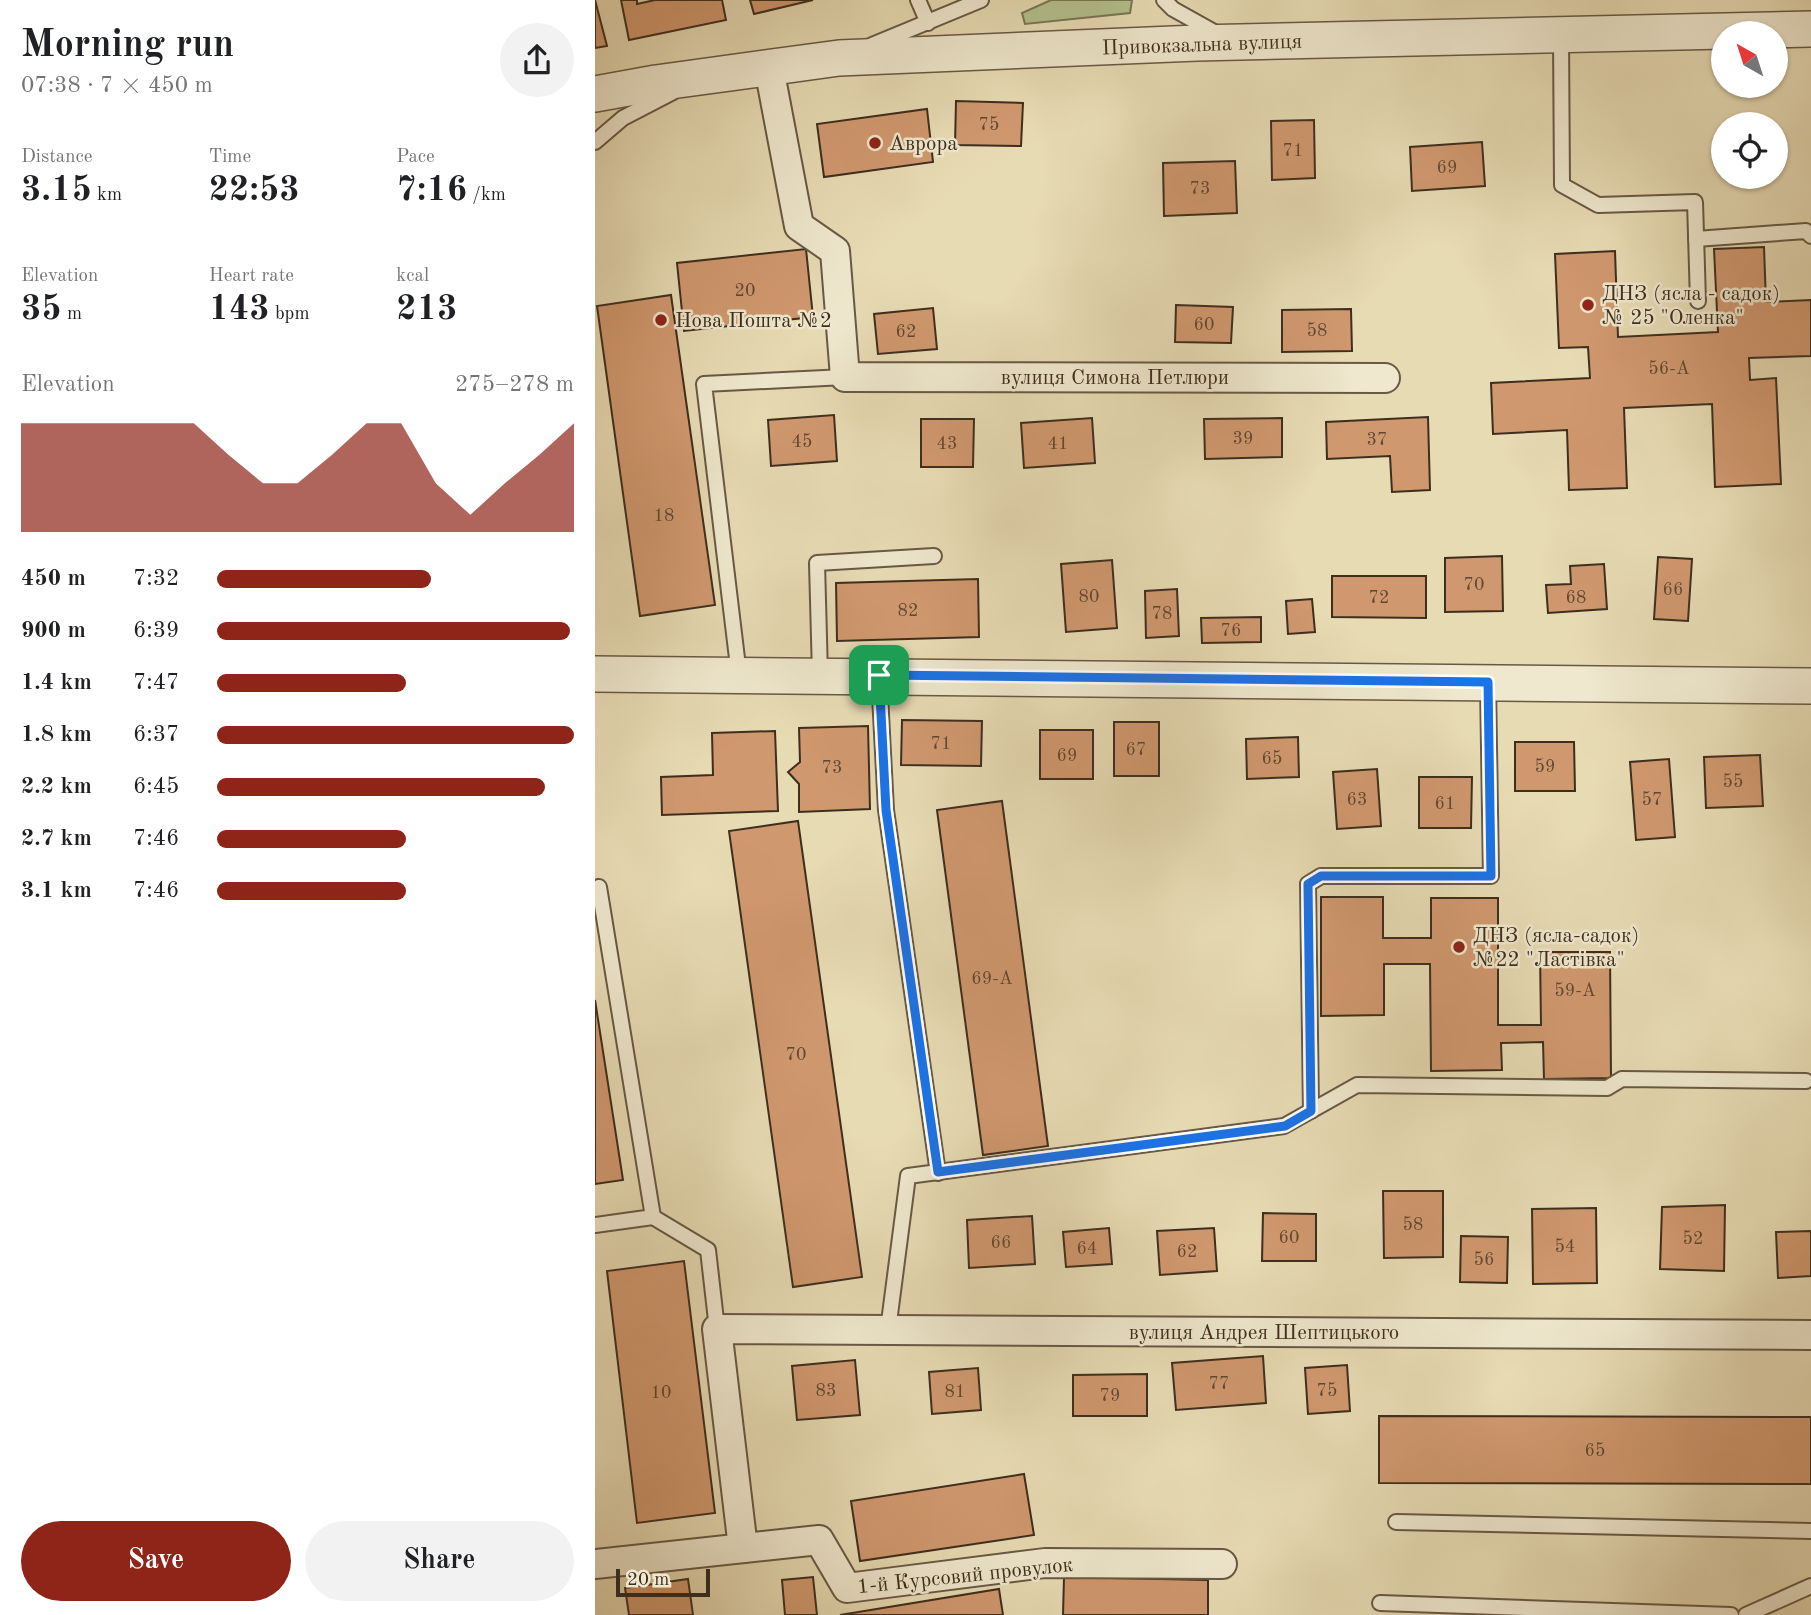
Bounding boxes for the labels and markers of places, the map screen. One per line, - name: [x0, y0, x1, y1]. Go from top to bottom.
- place label: Аврора: [889, 134, 958, 155]
- marker: Аврора: [867, 135, 883, 151]
- place label: ДНЗ (ясла - садок) № 25 "Оленка": [1602, 284, 1780, 329]
- marker: ДНЗ (ясла - садок) № 25 "Оленка": [1580, 297, 1596, 313]
- place label: Нова Пошта №2: [675, 311, 832, 332]
- marker: Нова Пошта №2: [653, 312, 669, 328]
- pin: [849, 645, 909, 705]
- place label: ДНЗ (ясла-садок) №22 "Ластівка": [1473, 926, 1639, 971]
- marker: ДНЗ (ясла-садок) №22 "Ластівка": [1451, 939, 1467, 955]

